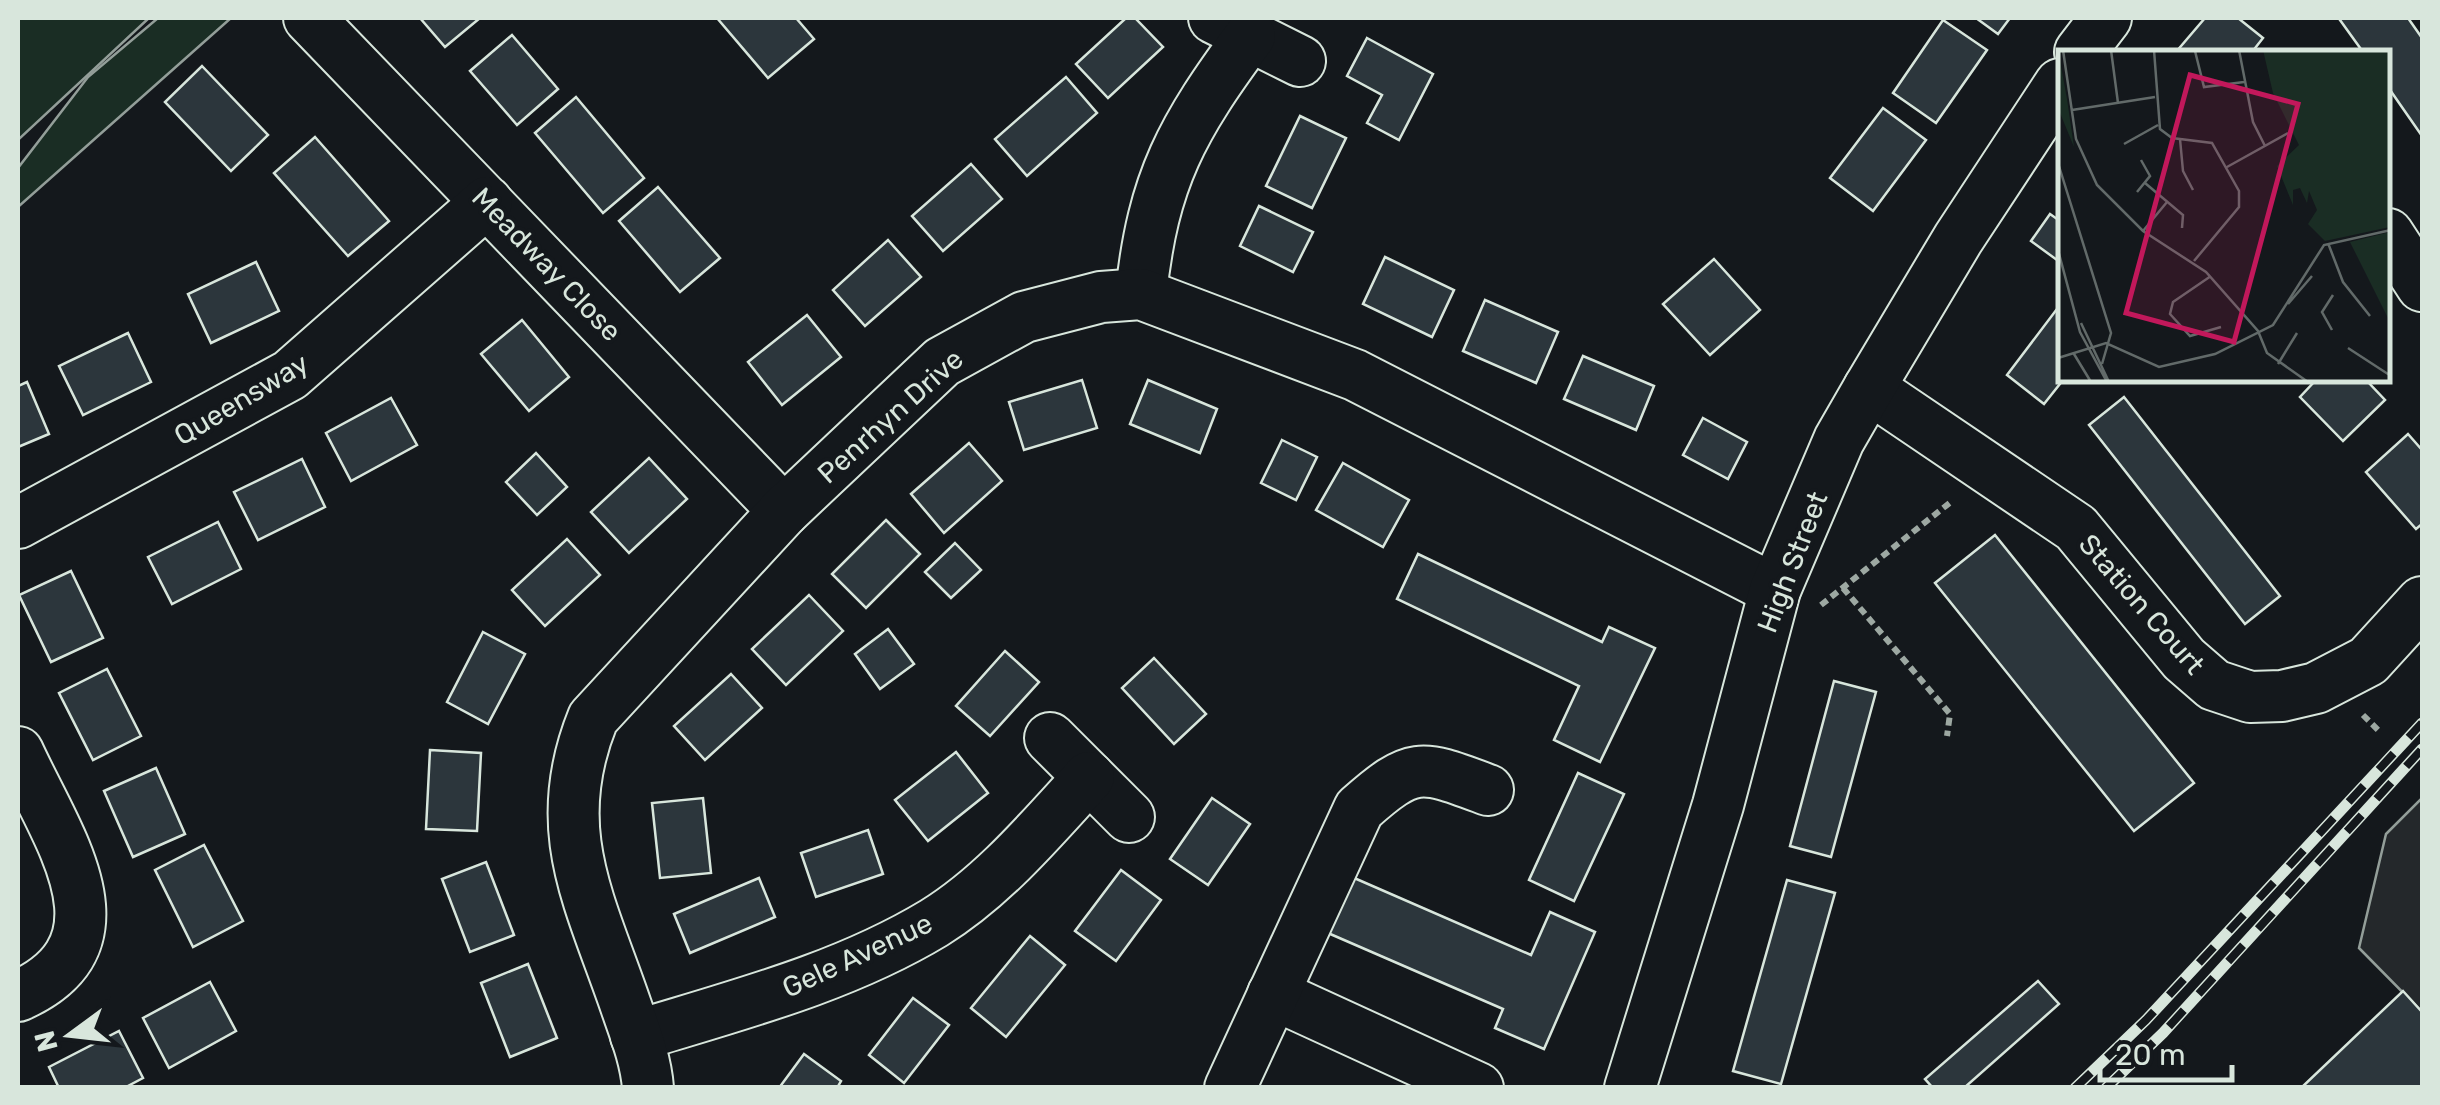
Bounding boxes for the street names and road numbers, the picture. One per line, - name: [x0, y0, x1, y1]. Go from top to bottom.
- street label: Meadway Close: [465, 181, 628, 348]
- street label: Penrhyn Drive: [811, 342, 970, 490]
- street label: Queensway: [168, 346, 314, 452]
- street label: High Street: [1750, 487, 1834, 637]
- street label: Station Court: [2072, 528, 2211, 681]
- street label: Gele Avenue: [777, 906, 937, 1005]

